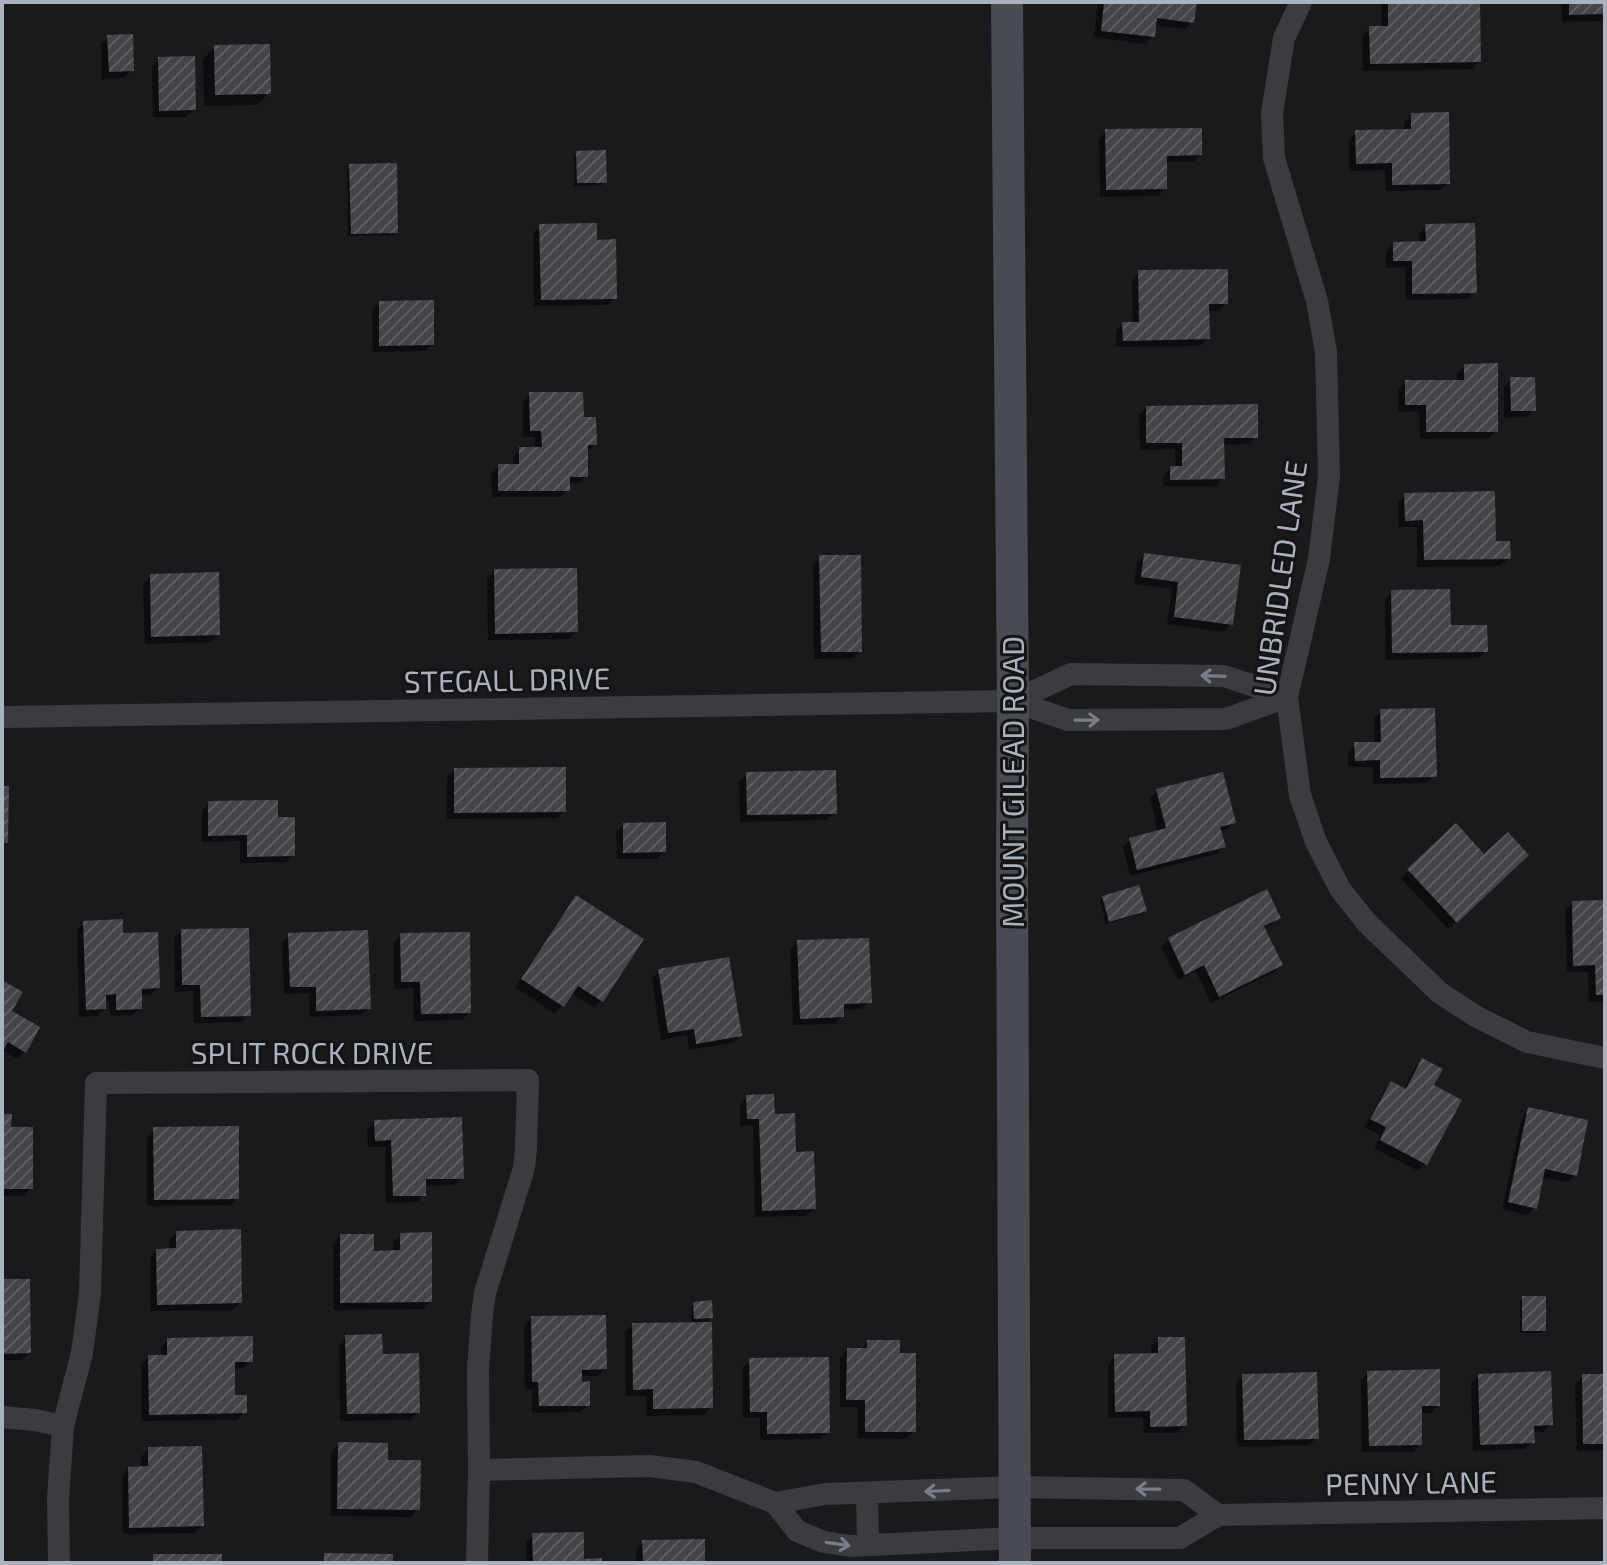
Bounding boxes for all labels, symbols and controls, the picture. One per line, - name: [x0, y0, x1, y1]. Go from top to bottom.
- street label: UNBRIDLED LANE: [1245, 458, 1313, 698]
- street label: MOUNT GILEAD ROAD: [994, 636, 1030, 928]
- street label: STEGALL DRIVE: [403, 659, 611, 699]
- one-way arrow: [1200, 669, 1227, 684]
- one-way arrow: [1073, 712, 1100, 728]
- street label: SPLIT ROCK DRIVE: [191, 1034, 433, 1070]
- street label: PENNY LANE: [1325, 1463, 1497, 1501]
- one-way arrow: [1135, 1482, 1162, 1497]
- one-way arrow: [924, 1483, 951, 1498]
- one-way arrow: [824, 1537, 850, 1552]

